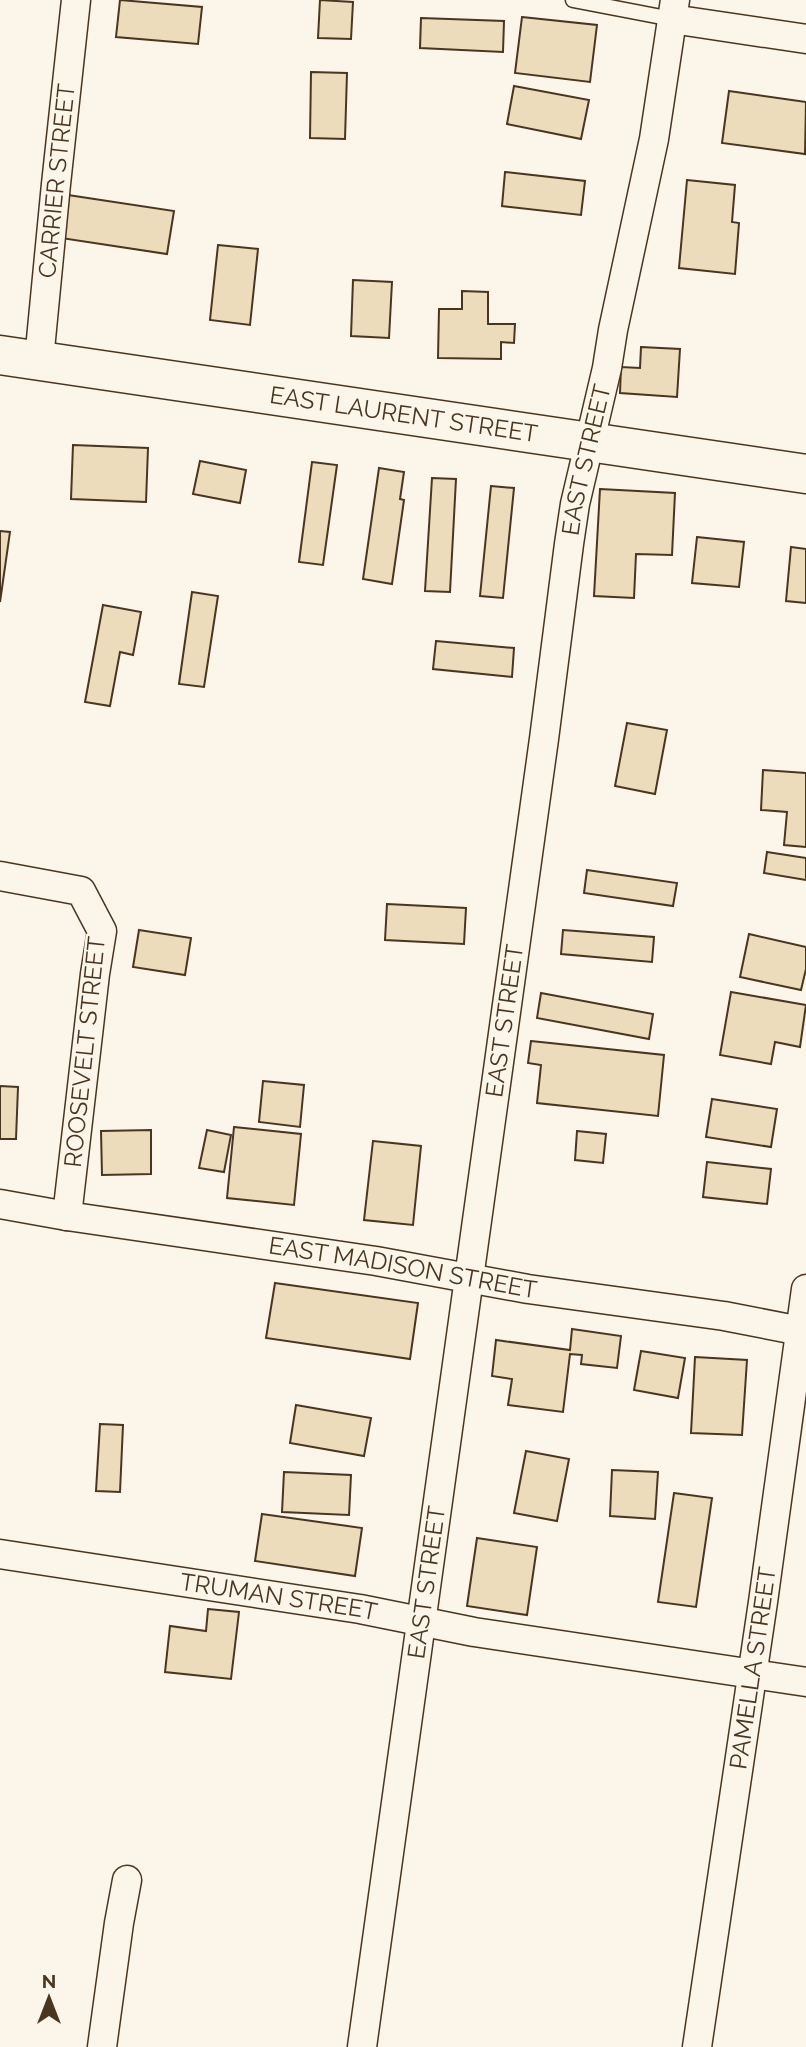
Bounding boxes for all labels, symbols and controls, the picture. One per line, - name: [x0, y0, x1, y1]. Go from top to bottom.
- street label: CARRIER STREET: [32, 82, 81, 279]
- street label: EAST LAURENT STREET: [268, 380, 540, 448]
- street label: EAST STREET: [555, 381, 617, 537]
- street label: ROOSEVELT STREET: [58, 935, 111, 1169]
- street label: EAST STREET: [479, 942, 529, 1099]
- street label: EAST MADISON STREET: [267, 1231, 539, 1304]
- street label: EAST STREET: [401, 1504, 451, 1661]
- street label: PAMELLA STREET: [723, 1565, 782, 1771]
- street label: TRUMAN STREET: [178, 1567, 380, 1626]
- north arrow: [14, 1963, 84, 2033]
- text: N: [42, 1970, 56, 1992]

